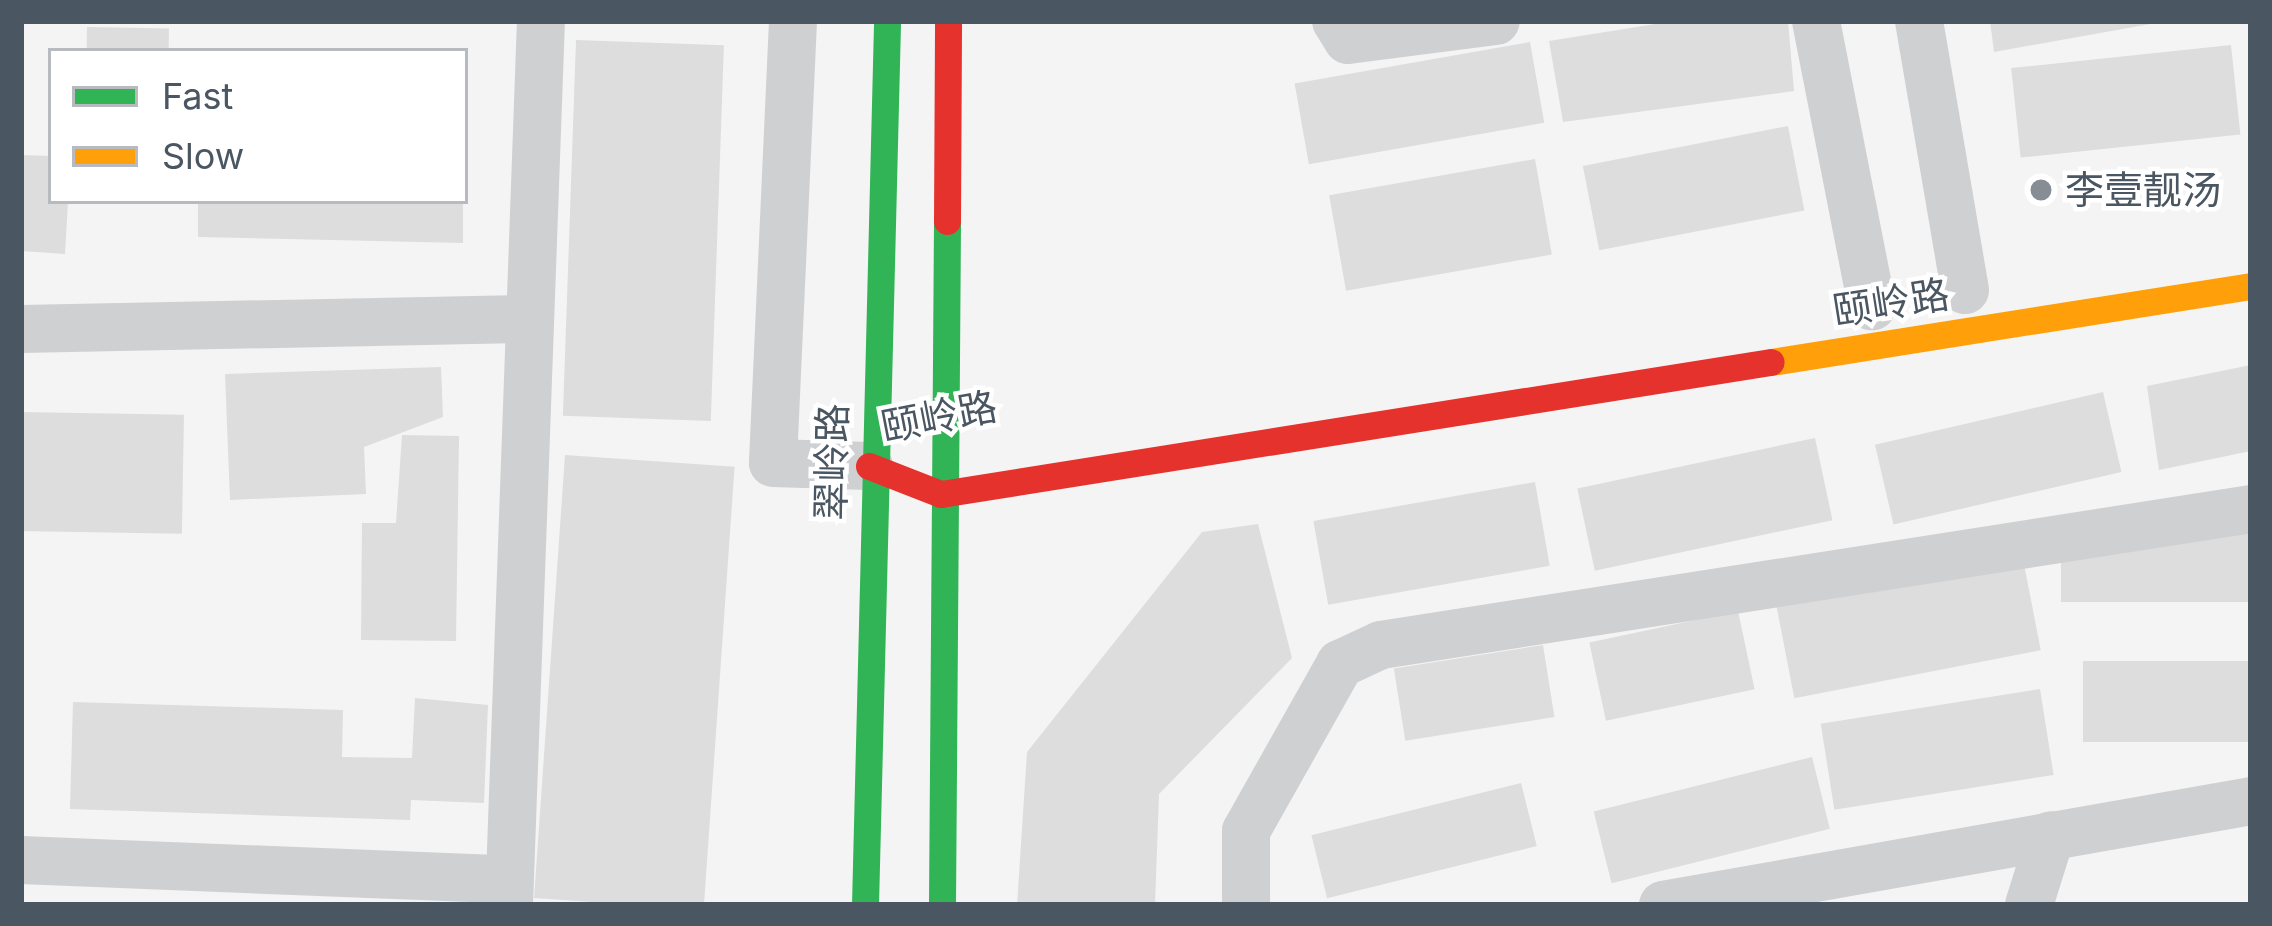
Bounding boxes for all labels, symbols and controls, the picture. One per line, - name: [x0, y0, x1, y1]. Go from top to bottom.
- legend: [48, 48, 468, 204]
- text: Fast: [162, 74, 233, 118]
- text: Slow: [162, 134, 244, 178]
- place label: 李壹靓汤: [2065, 167, 2221, 213]
- marker: 李壹靓汤: [2028, 177, 2054, 203]
- street label: 颐岭路: [1830, 271, 1952, 335]
- street label: 颐岭路: [877, 383, 1001, 451]
- street label: 翠岭路: [808, 403, 856, 521]

